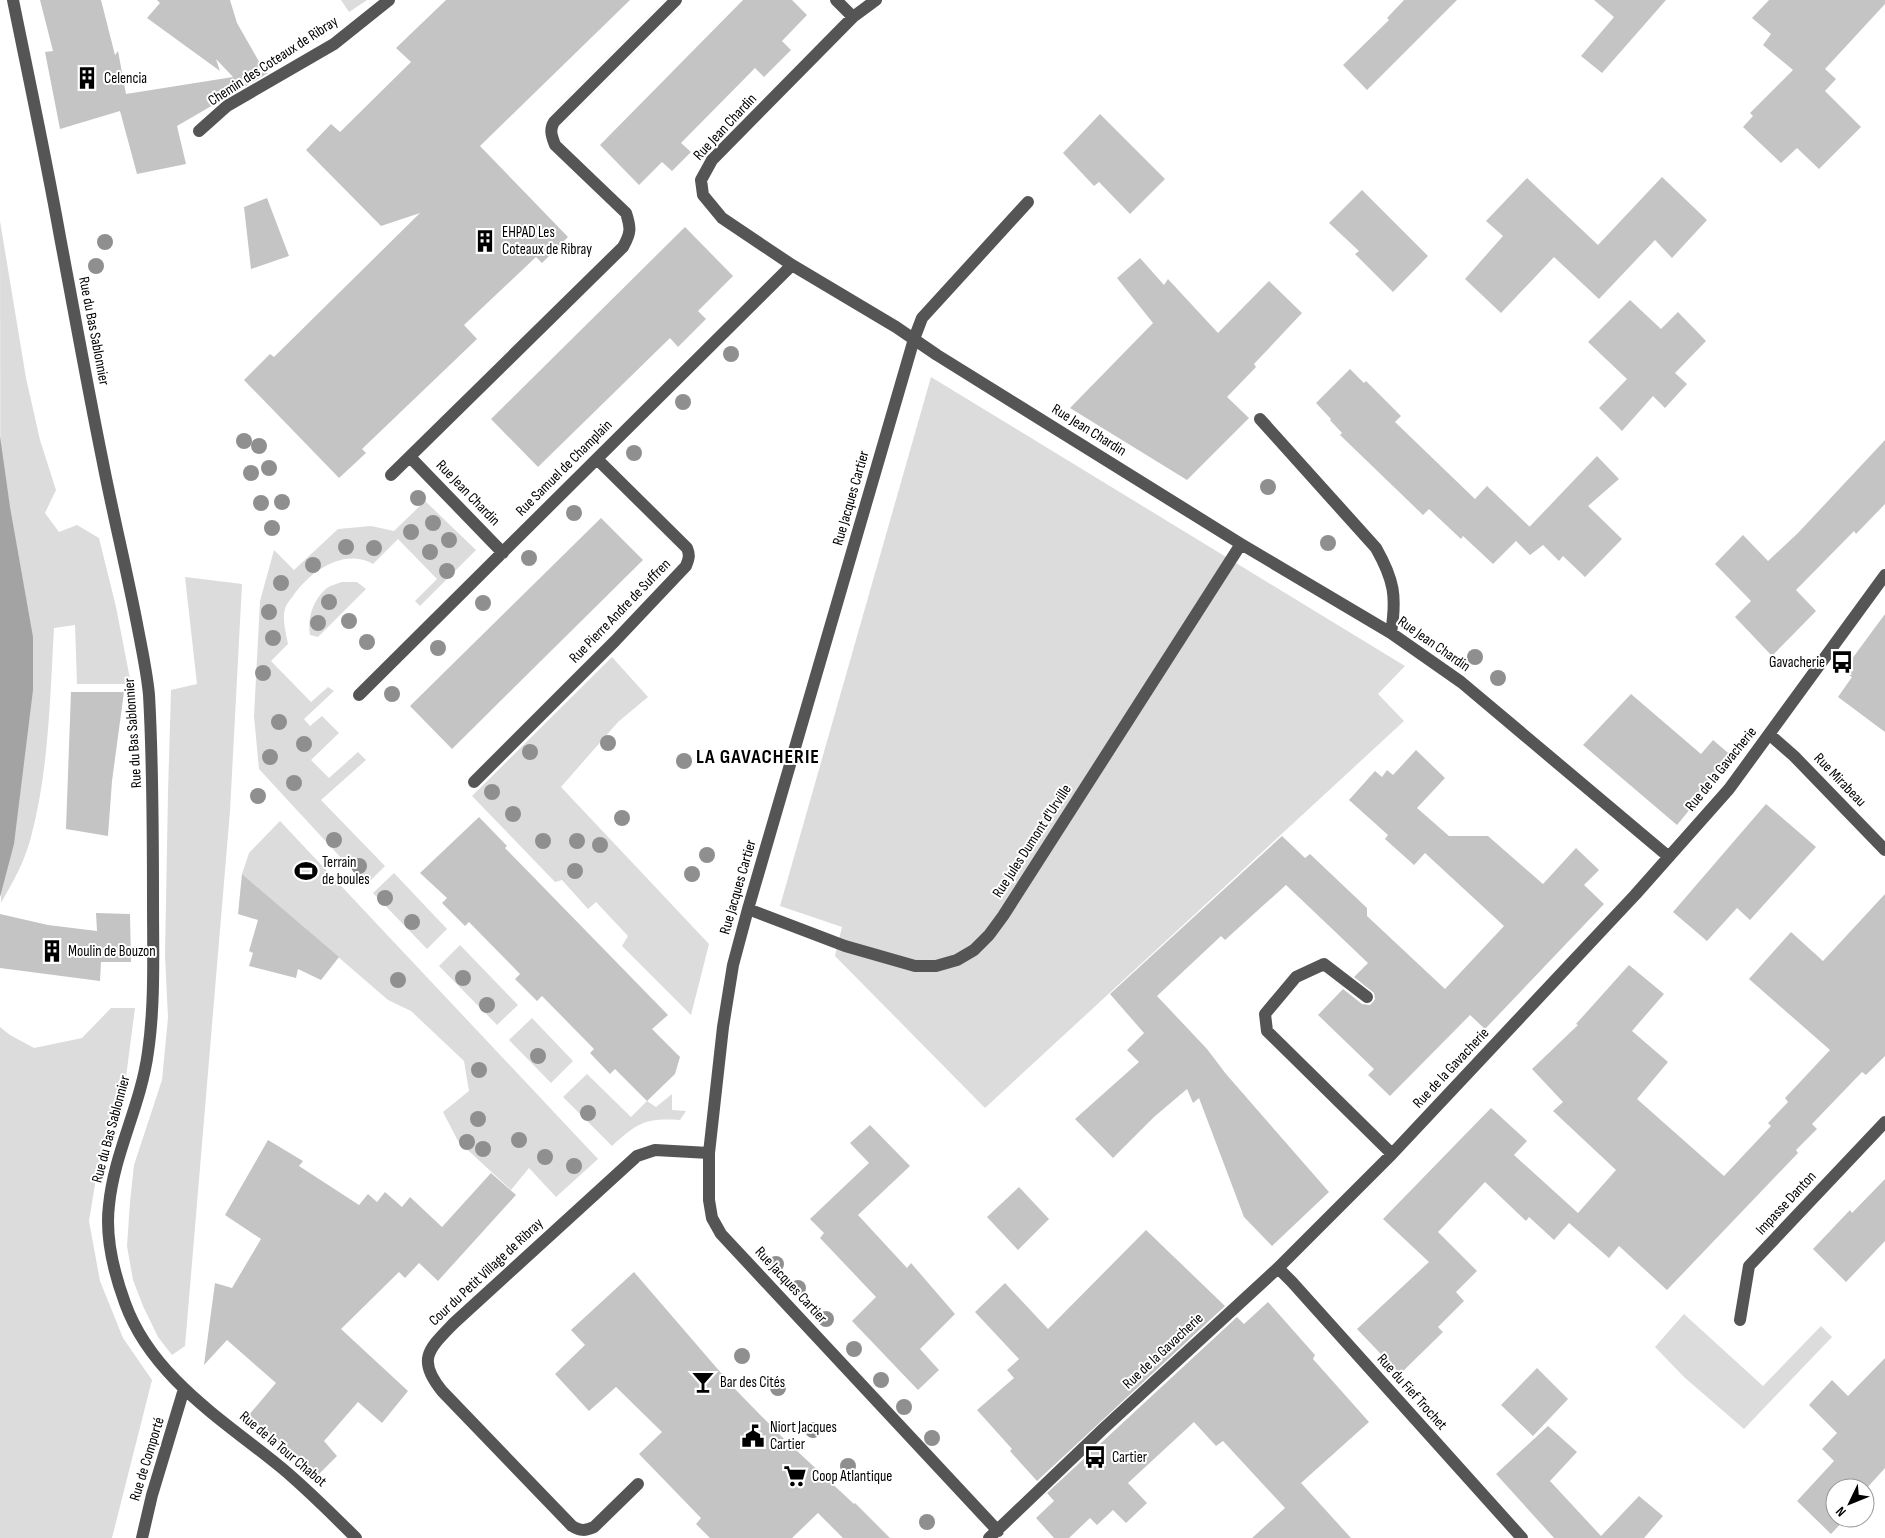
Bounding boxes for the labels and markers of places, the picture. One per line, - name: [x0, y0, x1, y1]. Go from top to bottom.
- building icon: Celencia: [74, 65, 100, 91]
- place label: Celencia: [104, 69, 147, 88]
- place label: EHPAD Les Coteaux de Ribray: [502, 223, 592, 259]
- building icon: EHPAD Les Coteaux de Ribray: [472, 228, 498, 254]
- bus stop icon: Gavacherie: [1829, 649, 1855, 675]
- place label: Gavacherie: [1769, 653, 1825, 672]
- place label: Terrain de boules: [322, 853, 370, 889]
- sports icon: Terrain de boules: [293, 858, 319, 884]
- building icon: Moulin de Bouzon: [39, 938, 65, 964]
- place label: Moulin de Bouzon: [68, 942, 156, 961]
- bar icon: Bar des Cités: [690, 1369, 716, 1395]
- place label: Bar des Cités: [720, 1373, 785, 1392]
- place label: Niort Jacques Cartier: [770, 1418, 837, 1454]
- public building icon: Niort Jacques Cartier: [740, 1423, 766, 1449]
- bus stop icon: Cartier: [1082, 1444, 1108, 1470]
- place label: Cartier: [1112, 1448, 1148, 1467]
- supermarket icon: Coop Atlantique: [782, 1463, 808, 1489]
- place label: Coop Atlantique: [812, 1467, 892, 1486]

